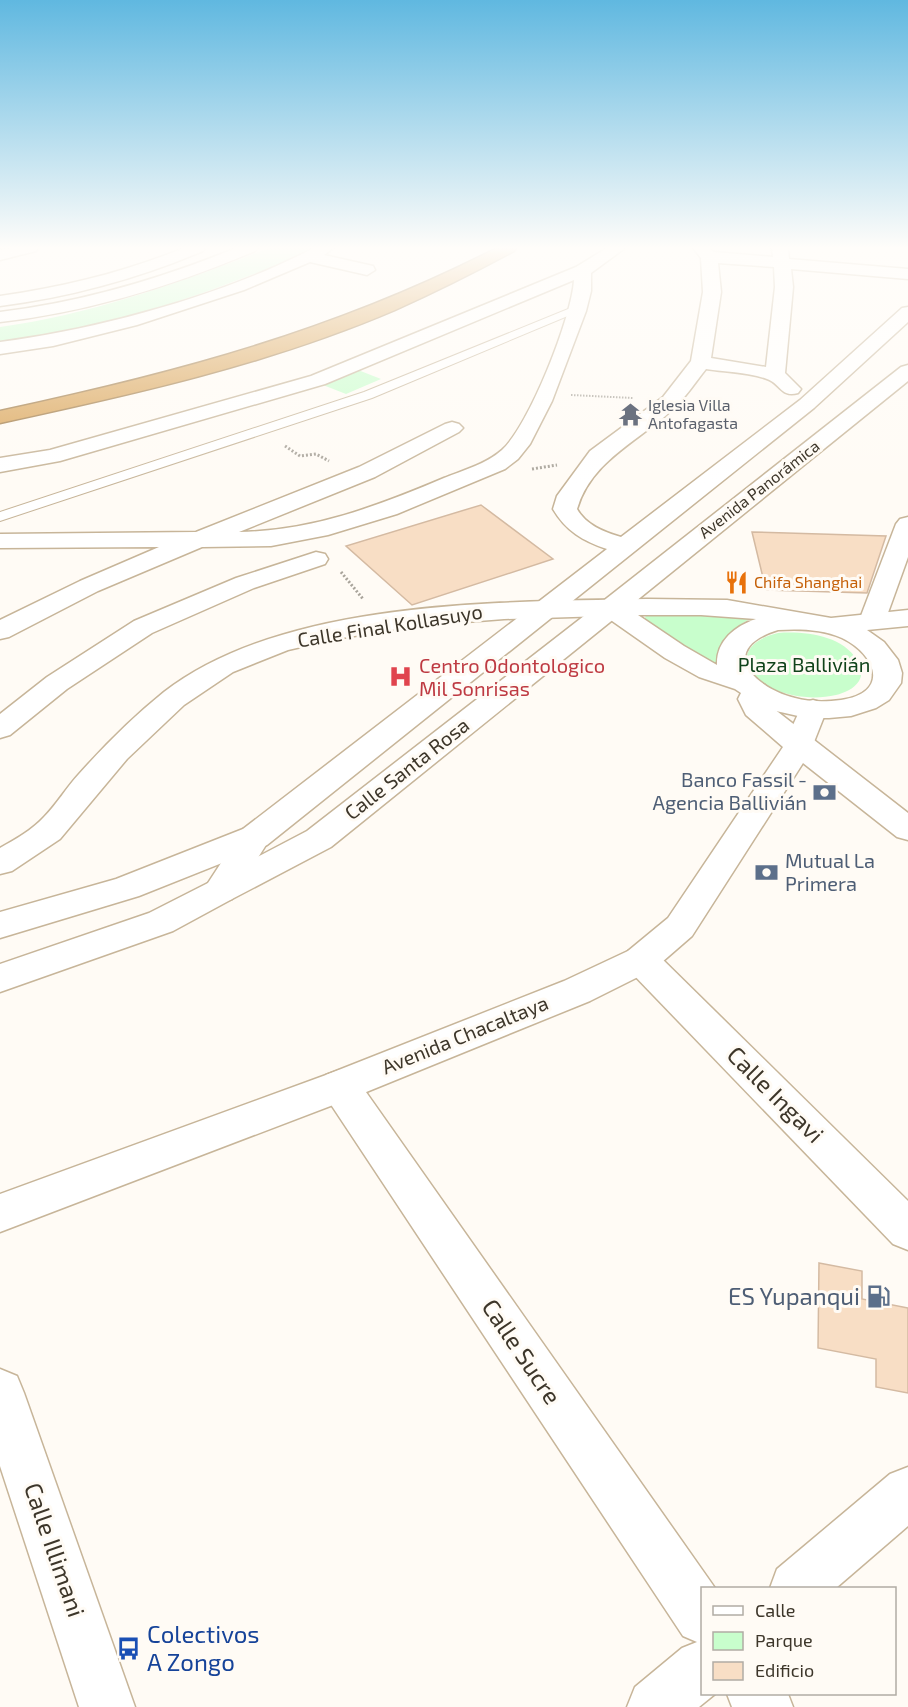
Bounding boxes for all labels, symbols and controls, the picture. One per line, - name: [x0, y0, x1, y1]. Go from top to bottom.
- place label: Iglesia Villa Antofagasta: [648, 395, 738, 432]
- temple icon: Iglesia Villa Antofagasta: [617, 401, 643, 427]
- street label: Avenida Panorámica: [695, 436, 823, 542]
- restaurant icon: Chifa Shanghai: [723, 569, 749, 595]
- place label: Chifa Shanghai: [754, 572, 862, 591]
- street label: Calle Final Kollasuyo: [296, 599, 484, 651]
- park label: Plaza Ballivián: [738, 652, 870, 676]
- place label: Centro Odontologico Mil Sonrisas: [419, 653, 605, 700]
- hospital icon: Centro Odontologico Mil Sonrisas: [388, 664, 414, 690]
- street label: Calle Santa Rosa: [339, 712, 473, 824]
- place label: Banco Fassil - Agencia Ballivián: [653, 767, 807, 814]
- bank icon: Banco Fassil - Agencia Ballivián: [812, 779, 838, 805]
- place label: Mutual La Primera: [785, 848, 875, 895]
- bank icon: Mutual La Primera: [754, 859, 780, 885]
- street label: Avenida Chacaltaya: [378, 990, 551, 1078]
- street label: Calle Ingavi: [722, 1040, 830, 1148]
- place label: ES Yupanqui: [728, 1281, 860, 1310]
- fuel station icon: ES Yupanqui: [865, 1284, 891, 1310]
- street label: Calle Sucre: [477, 1293, 568, 1409]
- street label: Calle Illimani: [19, 1479, 92, 1620]
- legend: [701, 1587, 896, 1695]
- text: Calle: [755, 1599, 796, 1621]
- place label: Colectivos A Zongo: [147, 1619, 260, 1676]
- text: Parque: [755, 1629, 813, 1651]
- bus stop icon: Colectivos A Zongo: [116, 1636, 142, 1662]
- text: Edificio: [755, 1659, 814, 1681]

